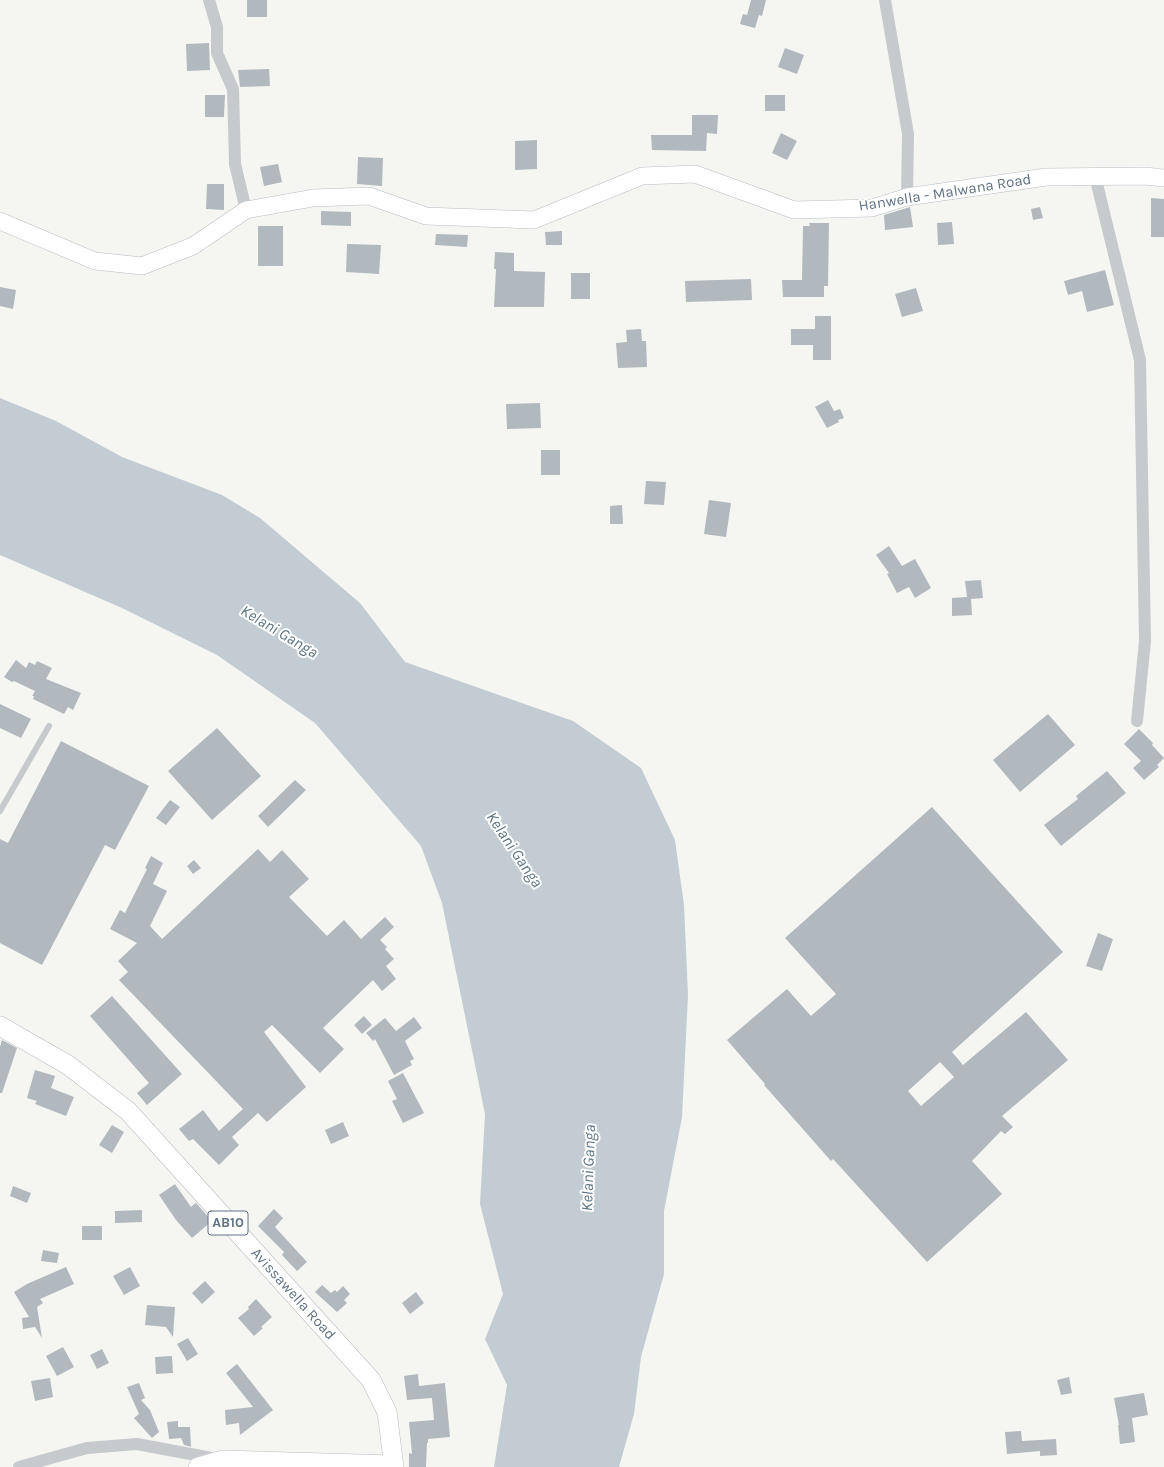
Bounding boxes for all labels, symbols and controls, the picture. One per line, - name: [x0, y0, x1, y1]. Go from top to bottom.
- street label: Hanwella - Malwana Road: [857, 170, 1033, 216]
- water label: Kelani Ganga: [237, 601, 321, 663]
- water label: Kelani Ganga: [482, 809, 546, 891]
- water label: Kelani Ganga: [578, 1124, 600, 1212]
- road number: AB10: [208, 1211, 248, 1235]
- street label: Avissawella Road: [247, 1244, 339, 1344]

